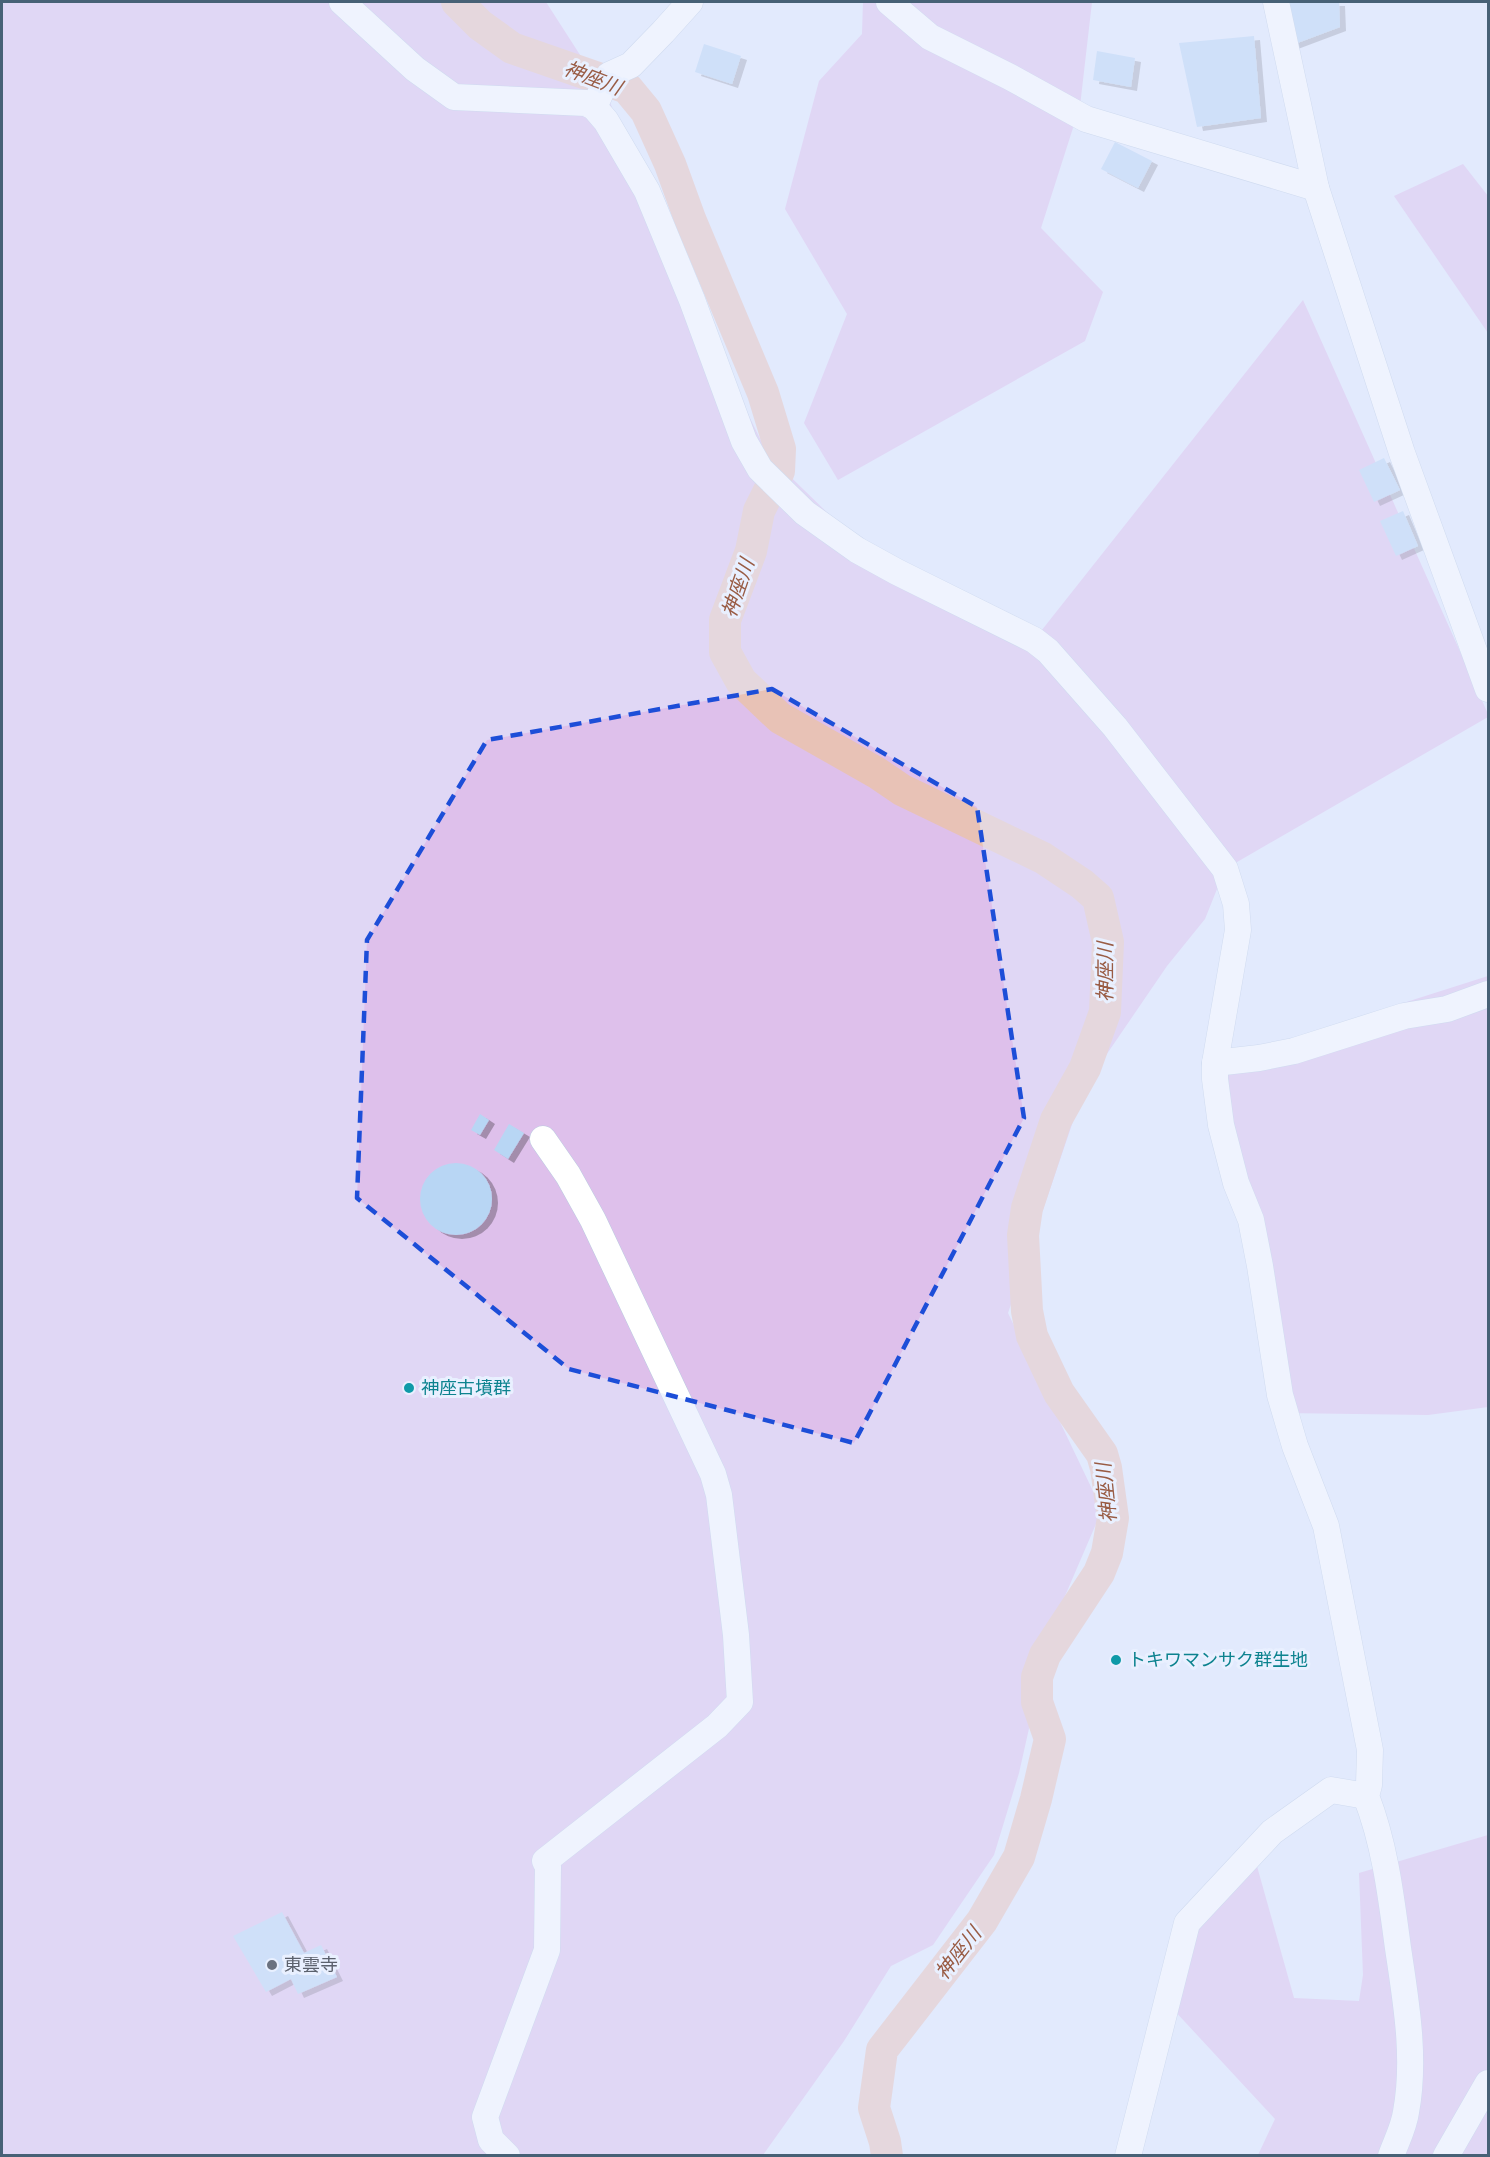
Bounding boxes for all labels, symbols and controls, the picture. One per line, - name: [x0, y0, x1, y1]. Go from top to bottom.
- water label: 神座川: [560, 55, 628, 102]
- water label: 神座川: [716, 554, 761, 621]
- water label: 神座川: [1092, 940, 1118, 1002]
- place label: 神座古墳群: [421, 1376, 511, 1399]
- marker: 神座古墳群: [402, 1381, 416, 1395]
- water label: 神座川: [1090, 1460, 1122, 1524]
- place label: トキワマンサク群生地: [1128, 1648, 1308, 1671]
- marker: トキワマンサク群生地: [1109, 1653, 1123, 1667]
- water label: 神座川: [929, 1920, 988, 1985]
- place label: 東雲寺: [284, 1953, 338, 1976]
- marker: 東雲寺: [265, 1958, 279, 1972]

